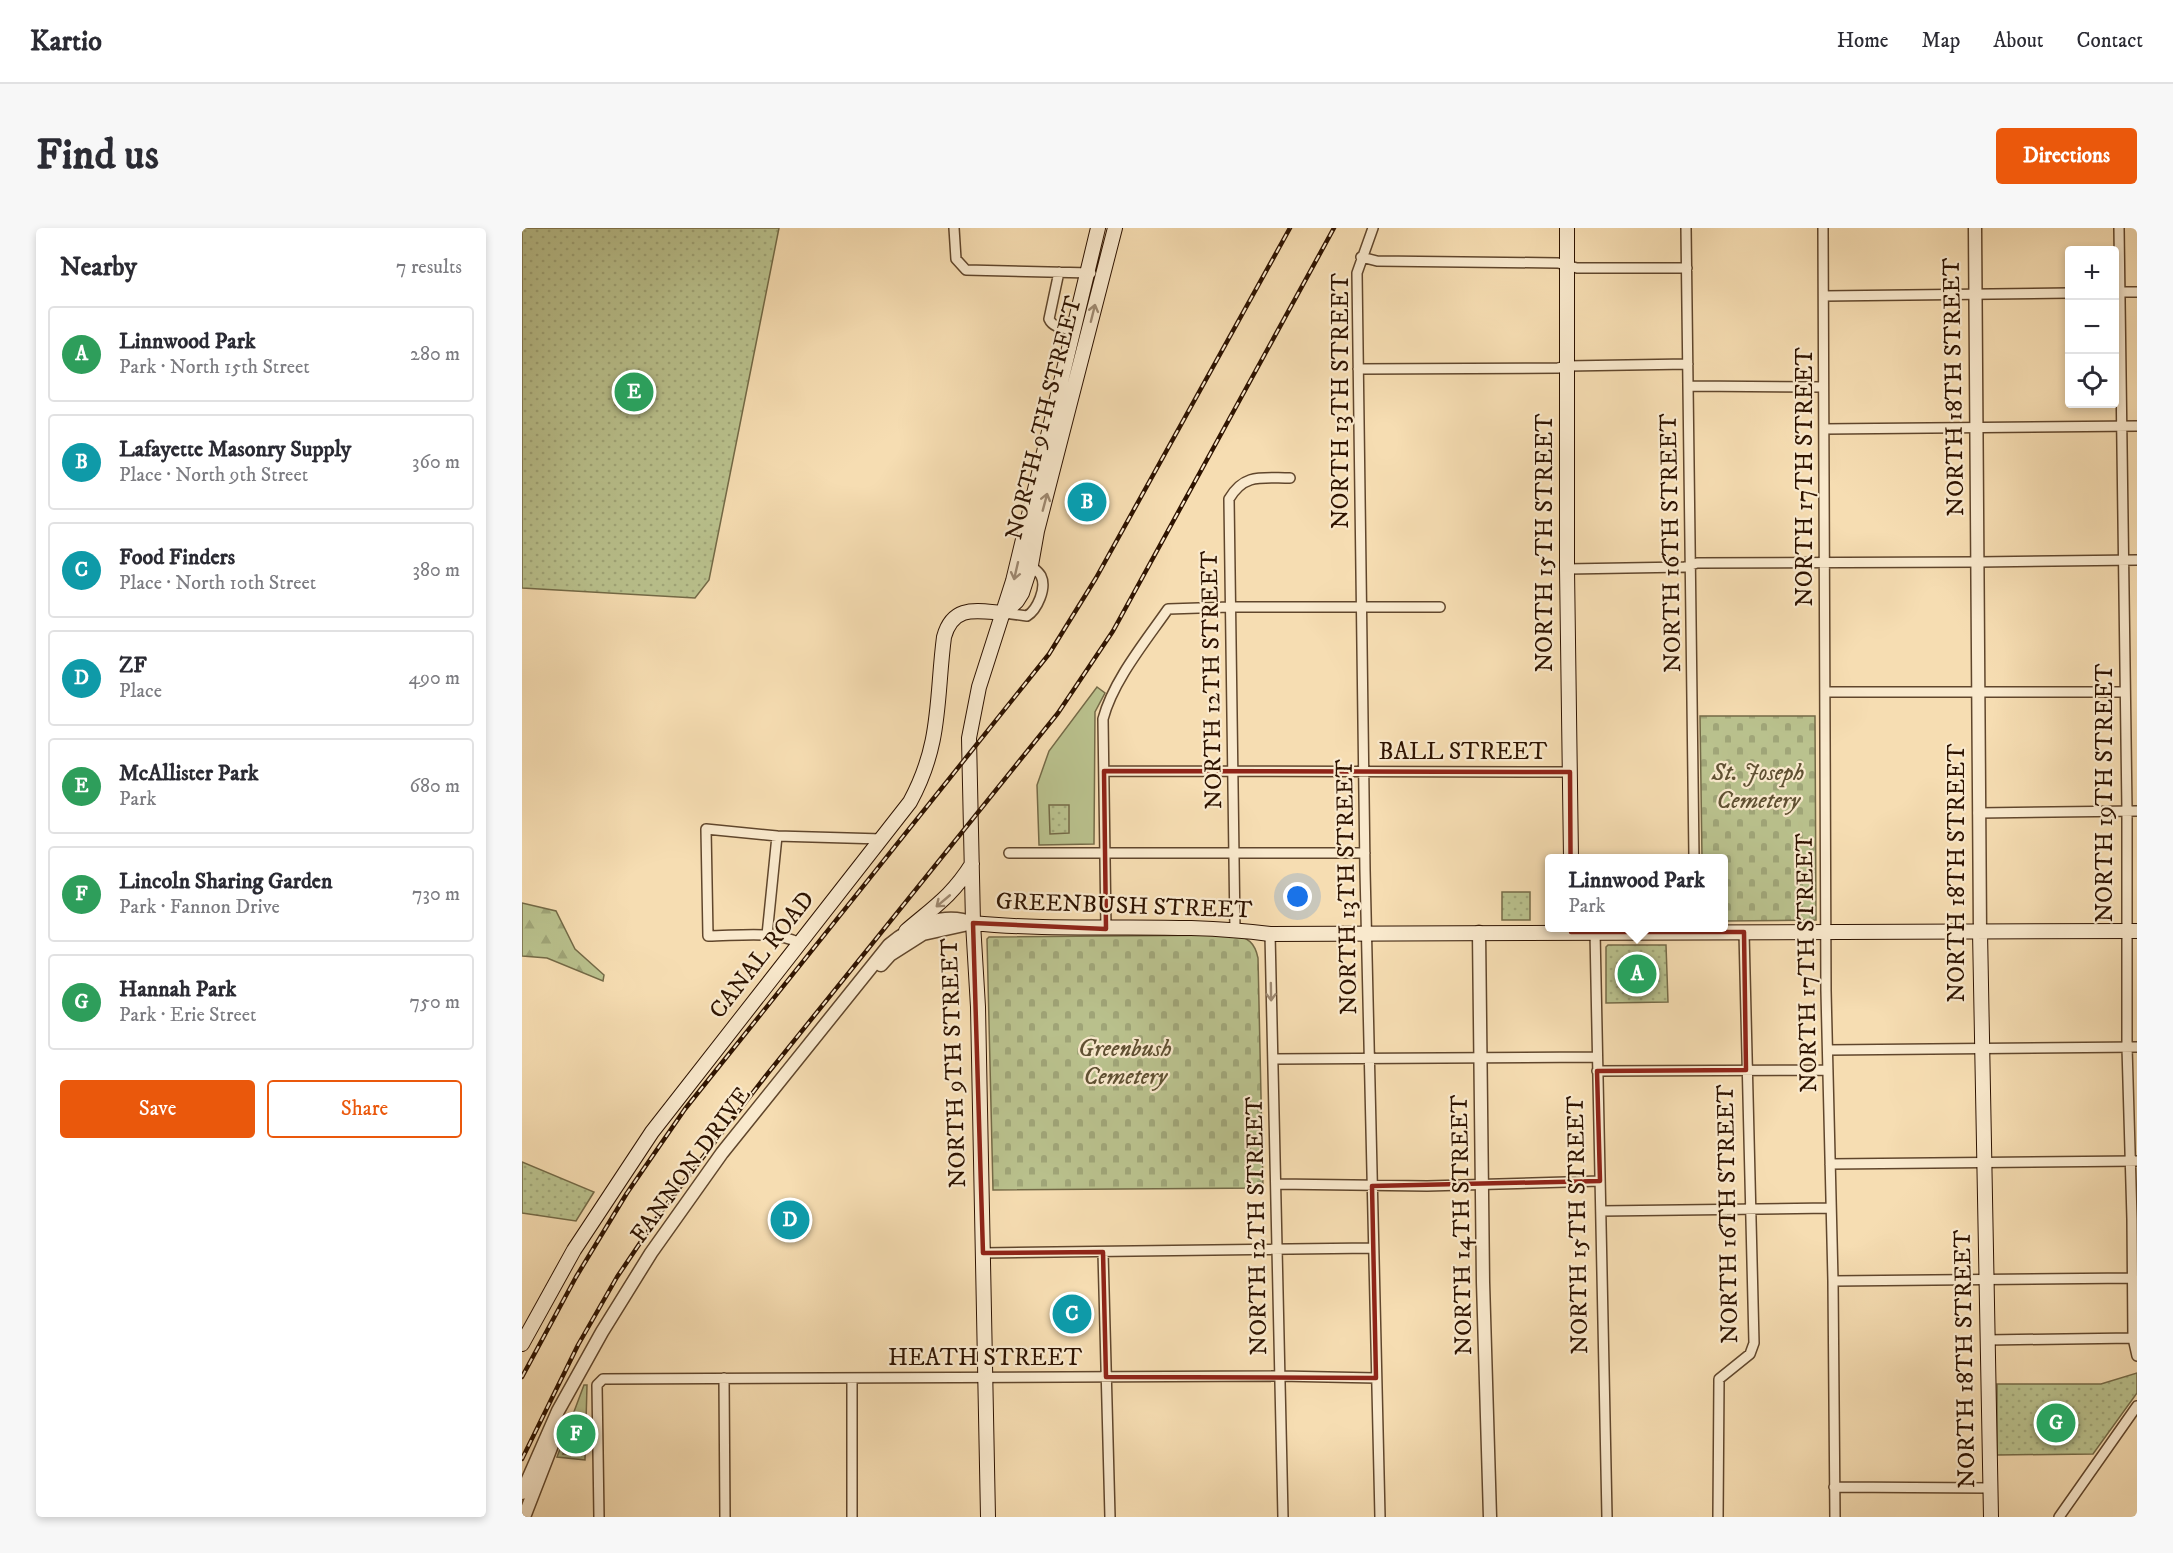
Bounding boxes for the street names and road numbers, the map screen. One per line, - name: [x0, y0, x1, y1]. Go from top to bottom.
- street label: NORTH 18TH STREET: [1937, 257, 1971, 517]
- street label: NORTH 13TH STREET: [1326, 273, 1356, 529]
- street label: NORTH 9TH STREET: [999, 293, 1089, 543]
- street label: NORTH 17TH STREET: [1790, 347, 1820, 607]
- street label: NORTH 16TH STREET: [1654, 413, 1688, 673]
- street label: NORTH 15TH STREET: [1530, 414, 1560, 672]
- street label: NORTH 12TH STREET: [1195, 550, 1229, 810]
- street label: NORTH 19TH STREET: [2090, 664, 2120, 922]
- street label: BALL STREET: [1378, 737, 1548, 767]
- street label: NORTH 18TH STREET: [1942, 744, 1972, 1002]
- street label: NORTH 13TH STREET: [1330, 759, 1364, 1015]
- street label: NORTH 17TH STREET: [1790, 833, 1824, 1093]
- street label: CANAL ROAD: [703, 885, 821, 1025]
- street label: GREENBUSH STREET: [995, 887, 1253, 925]
- street label: NORTH 9TH STREET: [935, 938, 973, 1188]
- street label: FANNON DRIVE: [624, 1081, 758, 1249]
- street label: NORTH 16TH STREET: [1711, 1084, 1745, 1344]
- street label: NORTH 14TH STREET: [1445, 1094, 1479, 1356]
- street label: NORTH 15TH STREET: [1561, 1095, 1595, 1355]
- street label: NORTH 12TH STREET: [1240, 1096, 1274, 1356]
- street label: NORTH 18TH STREET: [1948, 1229, 1982, 1489]
- street label: HEATH STREET: [888, 1343, 1082, 1373]

